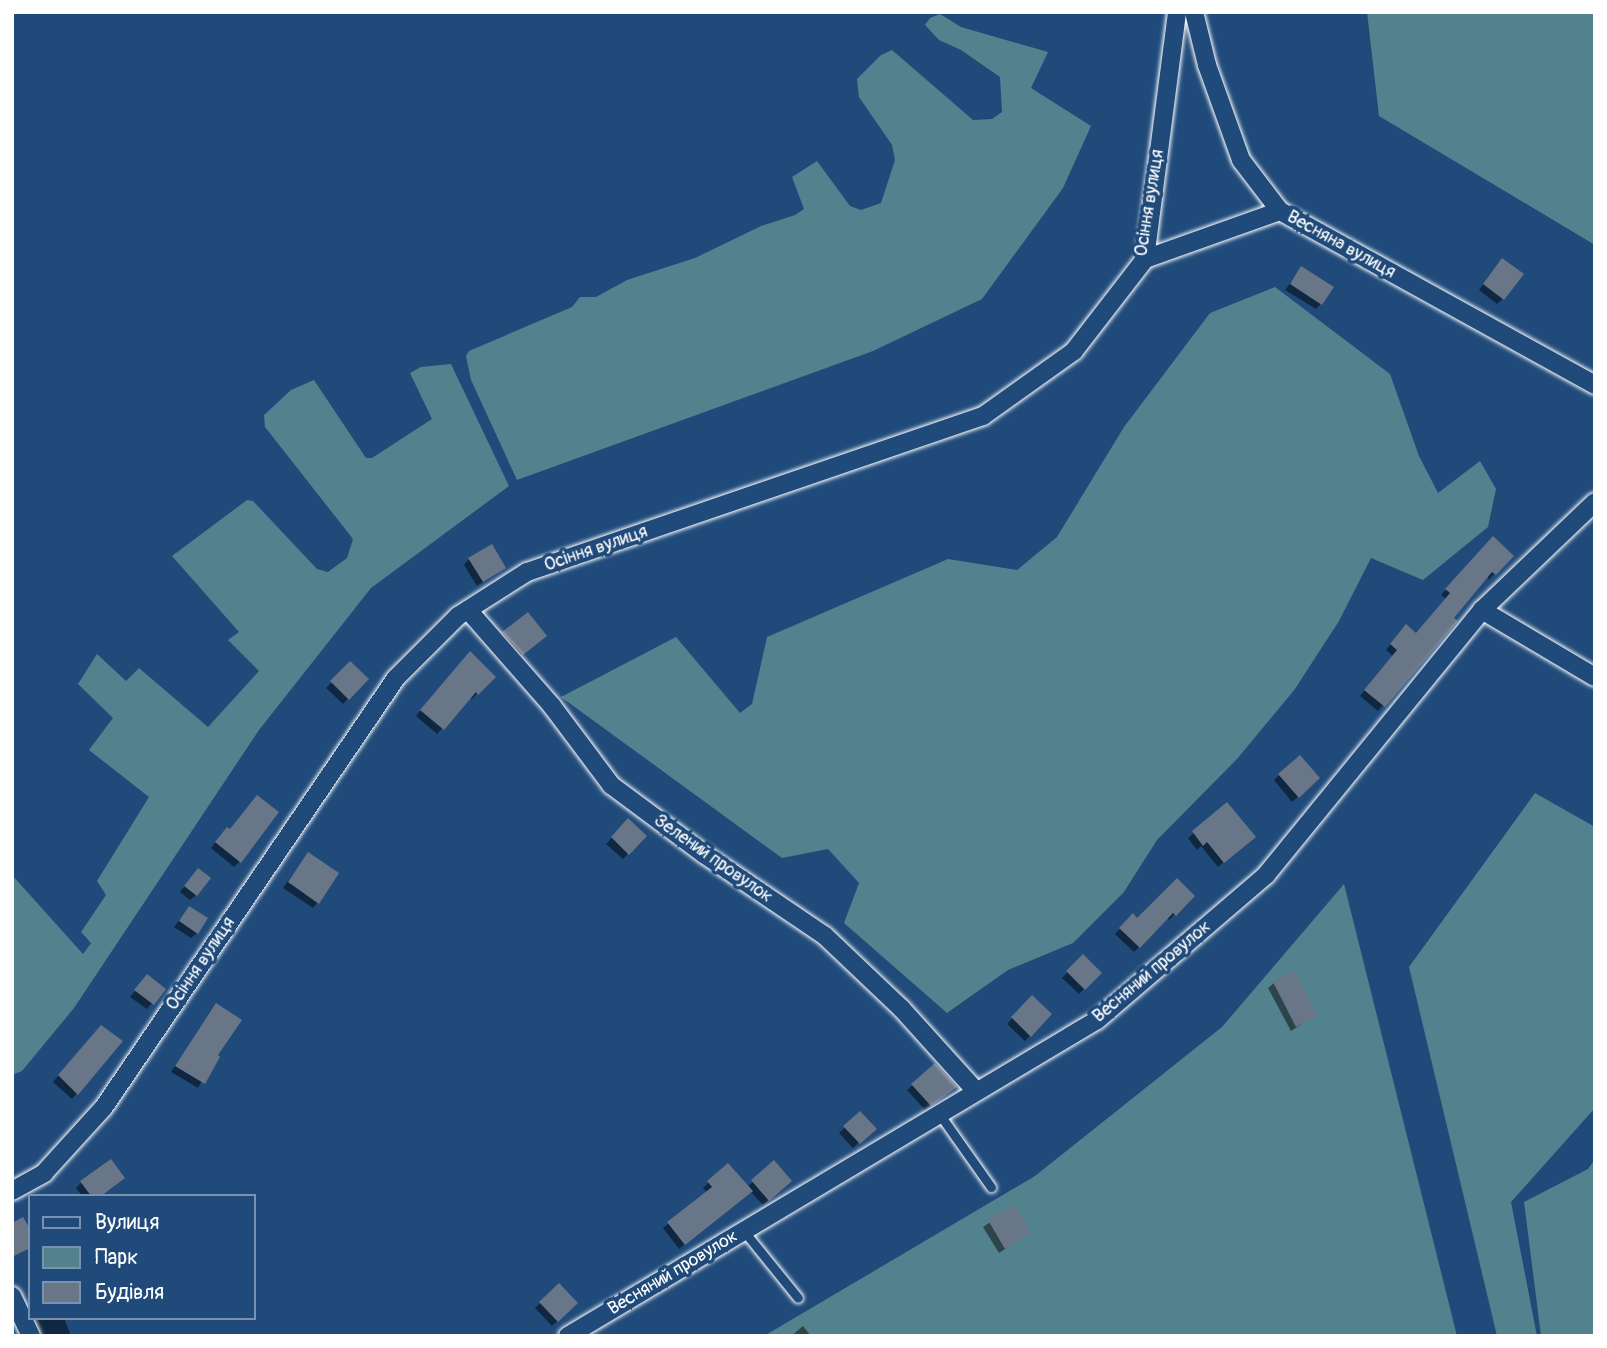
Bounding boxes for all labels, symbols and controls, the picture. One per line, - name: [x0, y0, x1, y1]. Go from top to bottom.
- street label: Осіння вулиця: [1131, 148, 1169, 258]
- street label: Весняна вулиця: [1283, 206, 1399, 284]
- street label: Осіння вулиця: [541, 521, 651, 577]
- street label: Зелений провулок: [650, 810, 776, 908]
- street label: Осіння вулиця: [162, 913, 240, 1015]
- street label: Весняний провулок: [1089, 916, 1215, 1028]
- legend: [28, 1194, 256, 1320]
- text: Вулиця: [95, 1209, 159, 1236]
- street label: Весняний провулок: [604, 1226, 742, 1320]
- text: Парк: [95, 1244, 138, 1271]
- text: Будівля: [95, 1279, 164, 1306]

